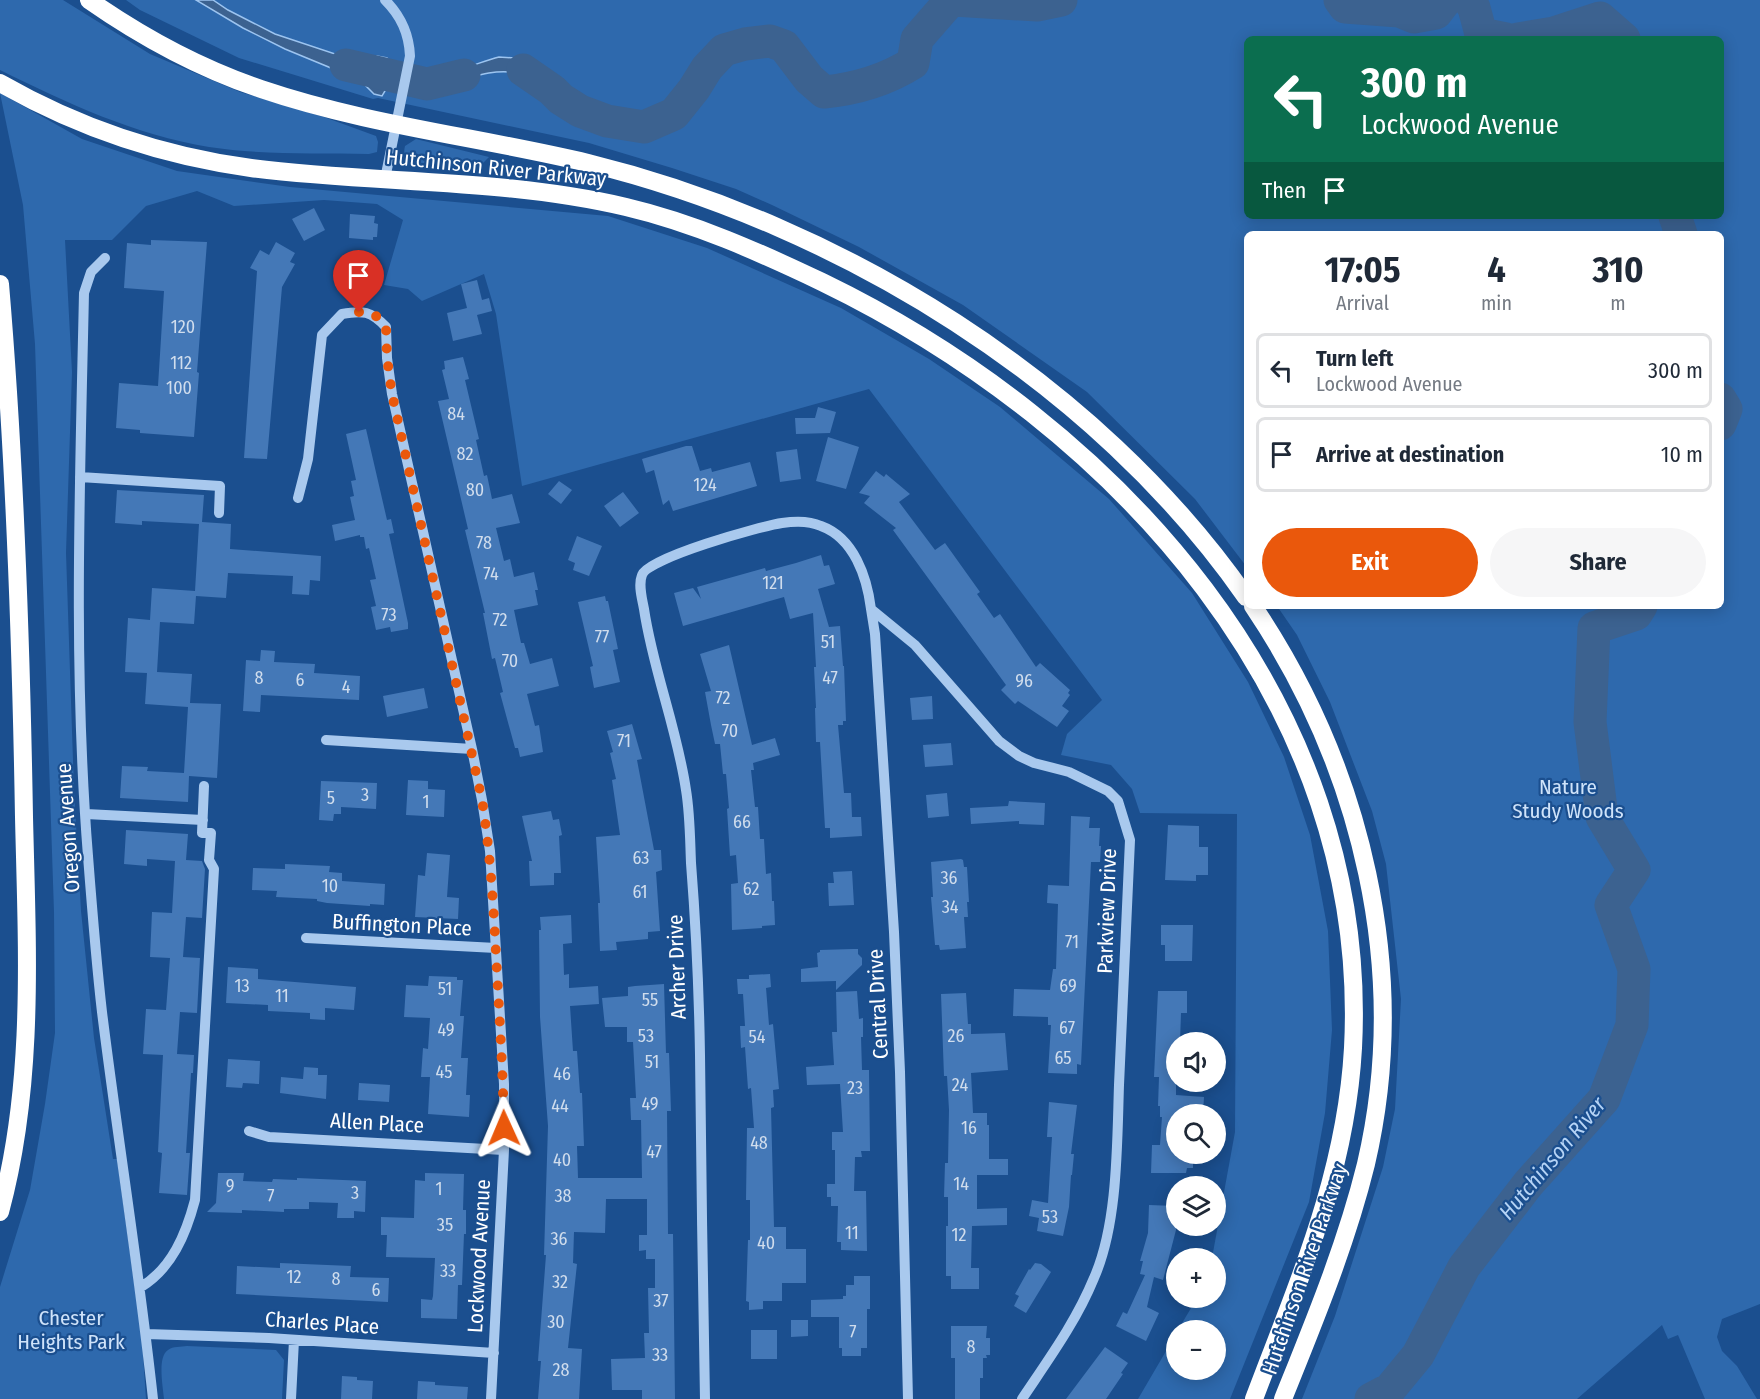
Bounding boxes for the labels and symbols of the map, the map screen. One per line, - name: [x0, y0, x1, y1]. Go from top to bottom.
- street label: Hutchinson River Parkway: [385, 143, 608, 193]
- pin: [333, 250, 384, 312]
- house number: 120: [171, 316, 195, 338]
- house number: 112: [170, 352, 192, 374]
- house number: 100: [166, 377, 192, 399]
- house number: 84: [447, 403, 465, 425]
- house number: 82: [457, 443, 473, 465]
- house number: 124: [693, 474, 717, 496]
- house number: 80: [466, 479, 484, 501]
- house number: 78: [476, 532, 492, 554]
- house number: 74: [483, 563, 499, 585]
- house number: 121: [762, 572, 784, 594]
- house number: 73: [381, 604, 397, 626]
- house number: 72: [492, 609, 508, 631]
- house number: 77: [595, 626, 609, 648]
- house number: 51: [821, 631, 835, 653]
- house number: 70: [502, 650, 518, 672]
- house number: 8: [255, 667, 264, 689]
- house number: 47: [822, 667, 838, 689]
- house number: 6: [296, 669, 305, 691]
- house number: 96: [1015, 670, 1033, 692]
- house number: 4: [342, 676, 351, 698]
- house number: 72: [715, 687, 731, 709]
- house number: 70: [722, 720, 738, 742]
- house number: 71: [617, 730, 631, 752]
- street label: Oregon Avenue: [50, 762, 86, 894]
- park label: Nature Study Woods: [1512, 774, 1624, 824]
- house number: 3: [361, 784, 369, 806]
- house number: 5: [327, 787, 335, 809]
- house number: 1: [422, 791, 430, 813]
- house number: 66: [733, 811, 751, 833]
- house number: 63: [633, 847, 649, 869]
- street label: Parkview Drive: [1092, 848, 1122, 974]
- house number: 36: [940, 867, 958, 889]
- house number: 10: [322, 875, 338, 897]
- house number: 62: [743, 878, 759, 900]
- house number: 61: [632, 881, 648, 903]
- house number: 34: [942, 896, 959, 918]
- street label: Buffington Place: [331, 908, 473, 942]
- street label: Archer Drive: [662, 914, 692, 1020]
- house number: 71: [1065, 931, 1079, 953]
- street label: Central Drive: [862, 948, 894, 1060]
- house number: 13: [234, 975, 250, 997]
- house number: 69: [1059, 975, 1077, 997]
- house number: 51: [438, 978, 452, 1000]
- house number: 11: [275, 985, 289, 1007]
- house number: 55: [642, 989, 658, 1011]
- house number: 67: [1059, 1017, 1075, 1039]
- house number: 49: [437, 1019, 455, 1041]
- house number: 53: [638, 1025, 654, 1047]
- house number: 26: [948, 1025, 965, 1047]
- house number: 54: [749, 1026, 766, 1048]
- house number: 65: [1054, 1047, 1072, 1069]
- house number: 51: [645, 1051, 659, 1073]
- house number: 45: [436, 1061, 452, 1083]
- house number: 46: [553, 1063, 571, 1085]
- house number: 24: [952, 1074, 968, 1096]
- house number: 23: [847, 1077, 863, 1099]
- water label: Hutchinson River: [1493, 1090, 1612, 1225]
- house number: 49: [641, 1093, 659, 1115]
- house number: 44: [551, 1095, 569, 1117]
- position arrow: [472, 1096, 536, 1160]
- street label: Allen Place: [329, 1108, 425, 1138]
- house number: 16: [961, 1117, 977, 1139]
- house number: 48: [750, 1132, 768, 1154]
- house number: 47: [646, 1141, 662, 1163]
- house number: 40: [553, 1149, 571, 1171]
- street label: Hutchinson River Parkway: [1257, 1159, 1354, 1378]
- house number: 14: [953, 1173, 969, 1195]
- house number: 9: [226, 1175, 234, 1197]
- house number: 1: [435, 1178, 443, 1200]
- street label: Lockwood Avenue: [462, 1179, 496, 1333]
- house number: 3: [351, 1182, 359, 1204]
- house number: 7: [267, 1185, 275, 1207]
- house number: 38: [554, 1185, 572, 1207]
- house number: 53: [1042, 1206, 1058, 1228]
- house number: 35: [437, 1214, 453, 1236]
- house number: 11: [845, 1222, 859, 1244]
- house number: 12: [952, 1224, 967, 1246]
- house number: 36: [550, 1228, 568, 1250]
- house number: 40: [757, 1232, 775, 1254]
- house number: 33: [440, 1260, 456, 1282]
- house number: 12: [287, 1266, 302, 1288]
- house number: 8: [332, 1268, 341, 1290]
- house number: 32: [552, 1271, 568, 1293]
- house number: 6: [372, 1279, 381, 1301]
- house number: 37: [653, 1290, 669, 1312]
- park label: Chester Heights Park: [17, 1305, 125, 1355]
- street label: Charles Place: [264, 1306, 380, 1340]
- house number: 30: [547, 1311, 565, 1333]
- house number: 7: [849, 1321, 857, 1343]
- house number: 8: [967, 1336, 976, 1358]
- house number: 33: [652, 1344, 668, 1366]
- house number: 28: [553, 1359, 569, 1381]

